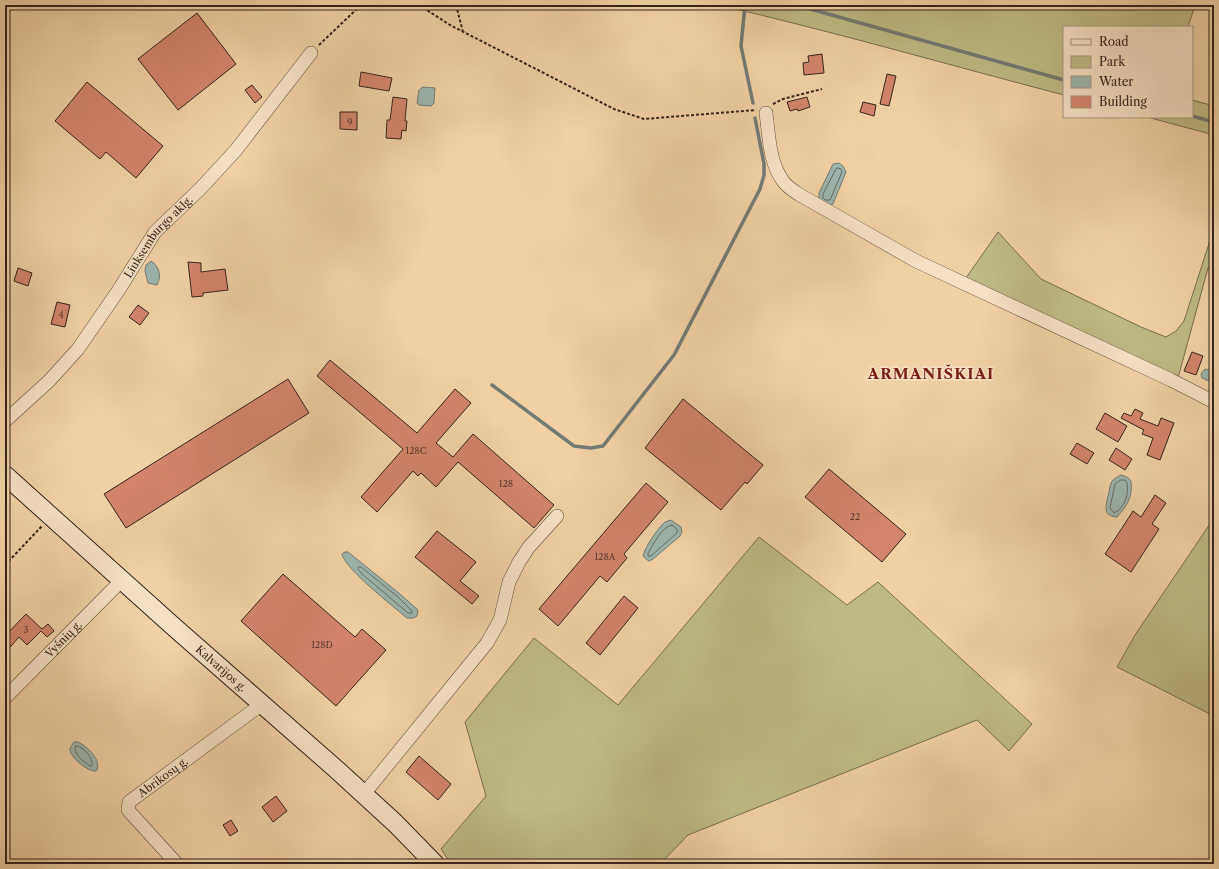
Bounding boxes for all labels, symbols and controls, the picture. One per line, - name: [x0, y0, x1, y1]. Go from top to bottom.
- legend: [1063, 26, 1193, 118]
- text: Road: [1099, 34, 1129, 49]
- text: Park: [1099, 54, 1126, 69]
- text: Water: [1098, 74, 1133, 89]
- text: Building: [1099, 94, 1147, 109]
- house number: 9: [347, 116, 353, 127]
- street label: Liuksemburgo aklg.: [121, 193, 196, 281]
- house number: 4: [58, 309, 64, 320]
- district label: ARMANIŠKIAI: [867, 364, 994, 383]
- house number: 128C: [405, 445, 427, 456]
- house number: 128: [499, 478, 513, 489]
- house number: 22: [850, 511, 860, 522]
- house number: 128A: [595, 551, 616, 562]
- street label: Vyšnių g.: [41, 618, 85, 661]
- house number: 3: [24, 624, 29, 635]
- house number: 128D: [311, 639, 333, 650]
- street label: Kalvarijos g.: [193, 642, 250, 695]
- street label: Abrikosų g.: [134, 754, 191, 801]

